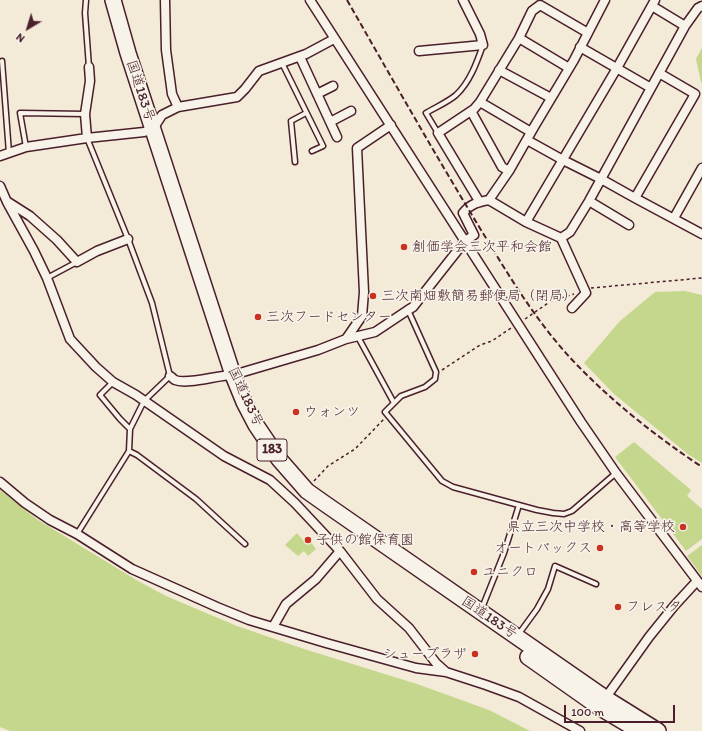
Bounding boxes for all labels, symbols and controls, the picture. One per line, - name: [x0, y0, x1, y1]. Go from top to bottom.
- north arrow: [8, 8, 48, 48]
- text: N: [13, 30, 27, 45]
- street label: 国道183号: [122, 58, 158, 124]
- place label: 創価学会三次平和会館: [412, 239, 552, 255]
- marker: 創価学会三次平和会館: [399, 242, 409, 252]
- place label: 三次南畑敷簡易郵便局（閉局）: [381, 288, 577, 304]
- marker: 三次南畑敷簡易郵便局（閉局）: [368, 291, 378, 301]
- place label: 三次フードセンター: [266, 309, 392, 325]
- marker: 三次フードセンター: [253, 312, 263, 322]
- street label: 国道183号: [224, 365, 266, 429]
- place label: ウォンツ: [304, 404, 360, 420]
- marker: ウォンツ: [291, 407, 301, 417]
- road number: 183: [257, 439, 287, 461]
- place label: 県立三次中学校・高等学校: [507, 519, 675, 535]
- marker: 県立三次中学校・高等学校: [678, 522, 688, 532]
- place label: 子供の館保育園: [316, 532, 414, 548]
- marker: 子供の館保育園: [303, 535, 313, 545]
- place label: オートバックス: [494, 540, 592, 556]
- marker: オートバックス: [595, 543, 605, 553]
- place label: ユニクロ: [482, 564, 538, 580]
- marker: ユニクロ: [469, 567, 479, 577]
- street label: 国道183号: [458, 593, 520, 643]
- place label: フレスタ: [626, 599, 682, 615]
- marker: フレスタ: [613, 602, 623, 612]
- place label: シュープラザ: [383, 646, 467, 662]
- marker: シュープラザ: [470, 649, 480, 659]
- scale bar: [566, 697, 677, 723]
- text: 100 m: [571, 705, 604, 719]

